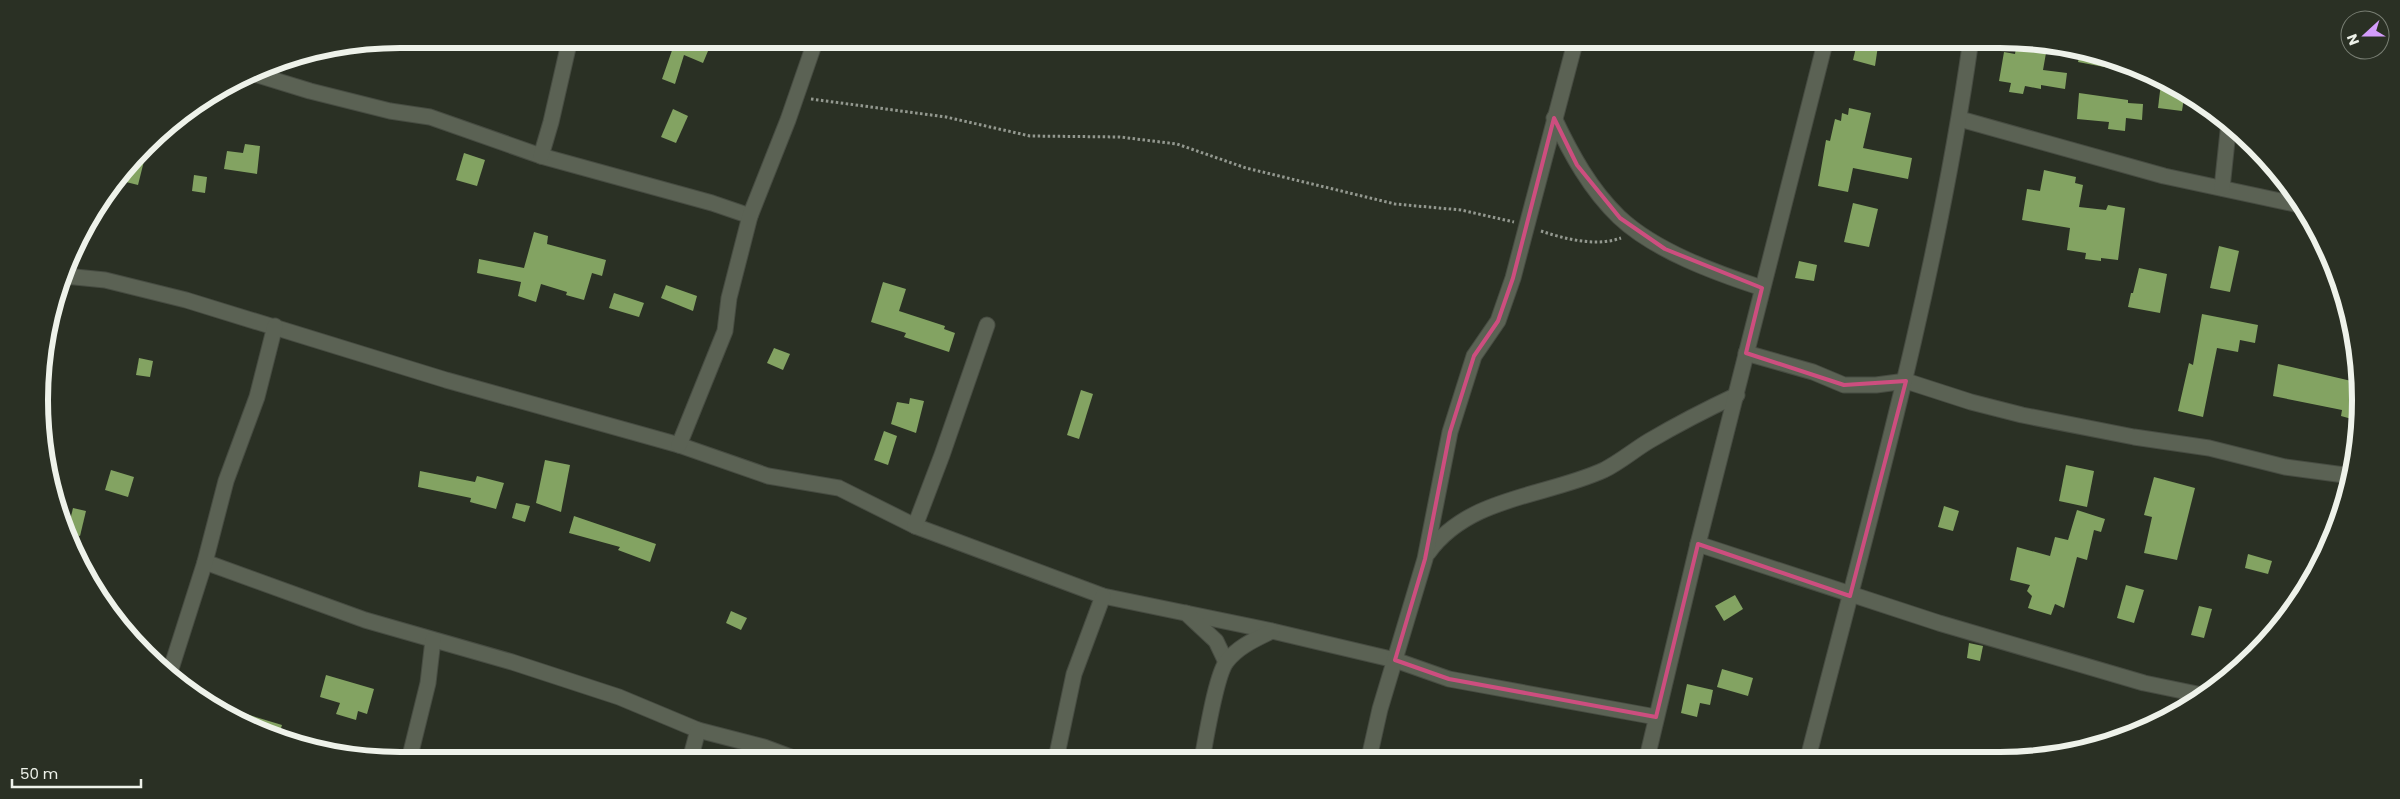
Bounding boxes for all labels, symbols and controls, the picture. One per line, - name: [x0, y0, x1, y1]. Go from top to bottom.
- north arrow: [2340, 10, 2390, 60]
- text: N: [2342, 31, 2364, 48]
- scale bar: [12, 756, 141, 788]
- text: 50 m: [20, 763, 58, 784]

